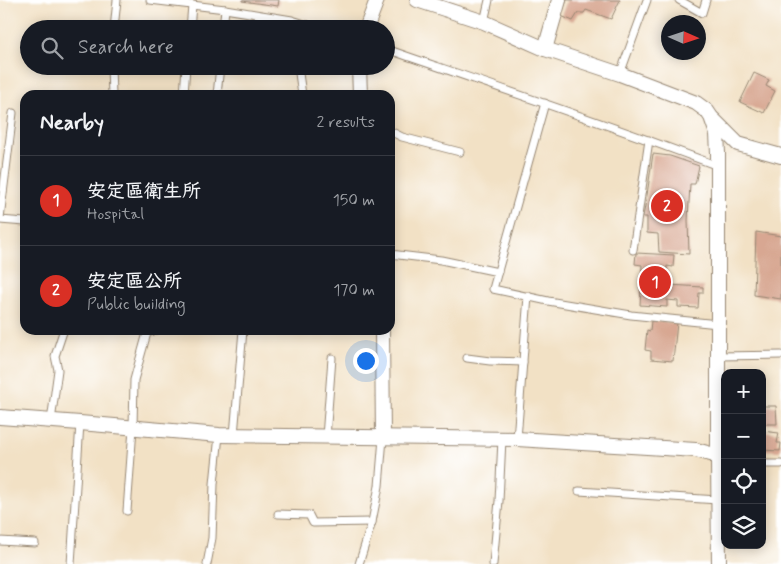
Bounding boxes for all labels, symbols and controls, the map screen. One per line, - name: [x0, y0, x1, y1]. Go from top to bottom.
- north arrow: [661, 15, 706, 60]
- search box: [20, 20, 395, 75]
- icon: search: [38, 34, 66, 62]
- text: Search here: [78, 35, 174, 60]
- text: Nearby: [40, 109, 104, 137]
- text: 2 results: [317, 112, 375, 133]
- text: 安定區衛生所: [87, 179, 201, 204]
- pin: 2: [651, 187, 683, 225]
- text: 1: [52, 190, 60, 211]
- text: 150 m: [333, 190, 375, 211]
- text: Hospital: [87, 204, 144, 225]
- pin: 1: [639, 263, 671, 301]
- text: 安定區公所: [87, 269, 182, 294]
- text: 2: [52, 280, 60, 301]
- text: 170 m: [333, 280, 375, 301]
- text: Public building: [87, 294, 186, 315]
- your location: [353, 348, 379, 374]
- map controls: [721, 369, 766, 549]
- button: +: [721, 369, 766, 414]
- button: −: [721, 414, 766, 459]
- button: locate: [721, 459, 766, 504]
- button: layers: [721, 504, 766, 549]

